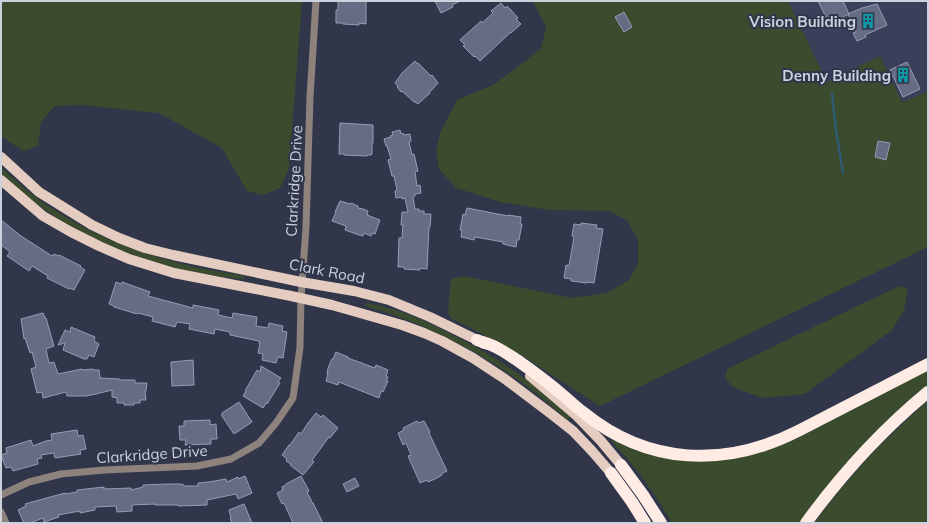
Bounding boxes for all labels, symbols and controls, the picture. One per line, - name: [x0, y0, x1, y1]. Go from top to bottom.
- place label: Vision Building: [748, 12, 856, 31]
- building icon: Vision Building: [859, 12, 877, 30]
- place label: Denny Building: [782, 66, 891, 85]
- building icon: Denny Building: [894, 66, 912, 84]
- street label: Clarkridge Drive: [282, 125, 306, 237]
- street label: Clark Road: [288, 254, 366, 288]
- street label: Clarkridge Drive: [96, 441, 208, 467]

